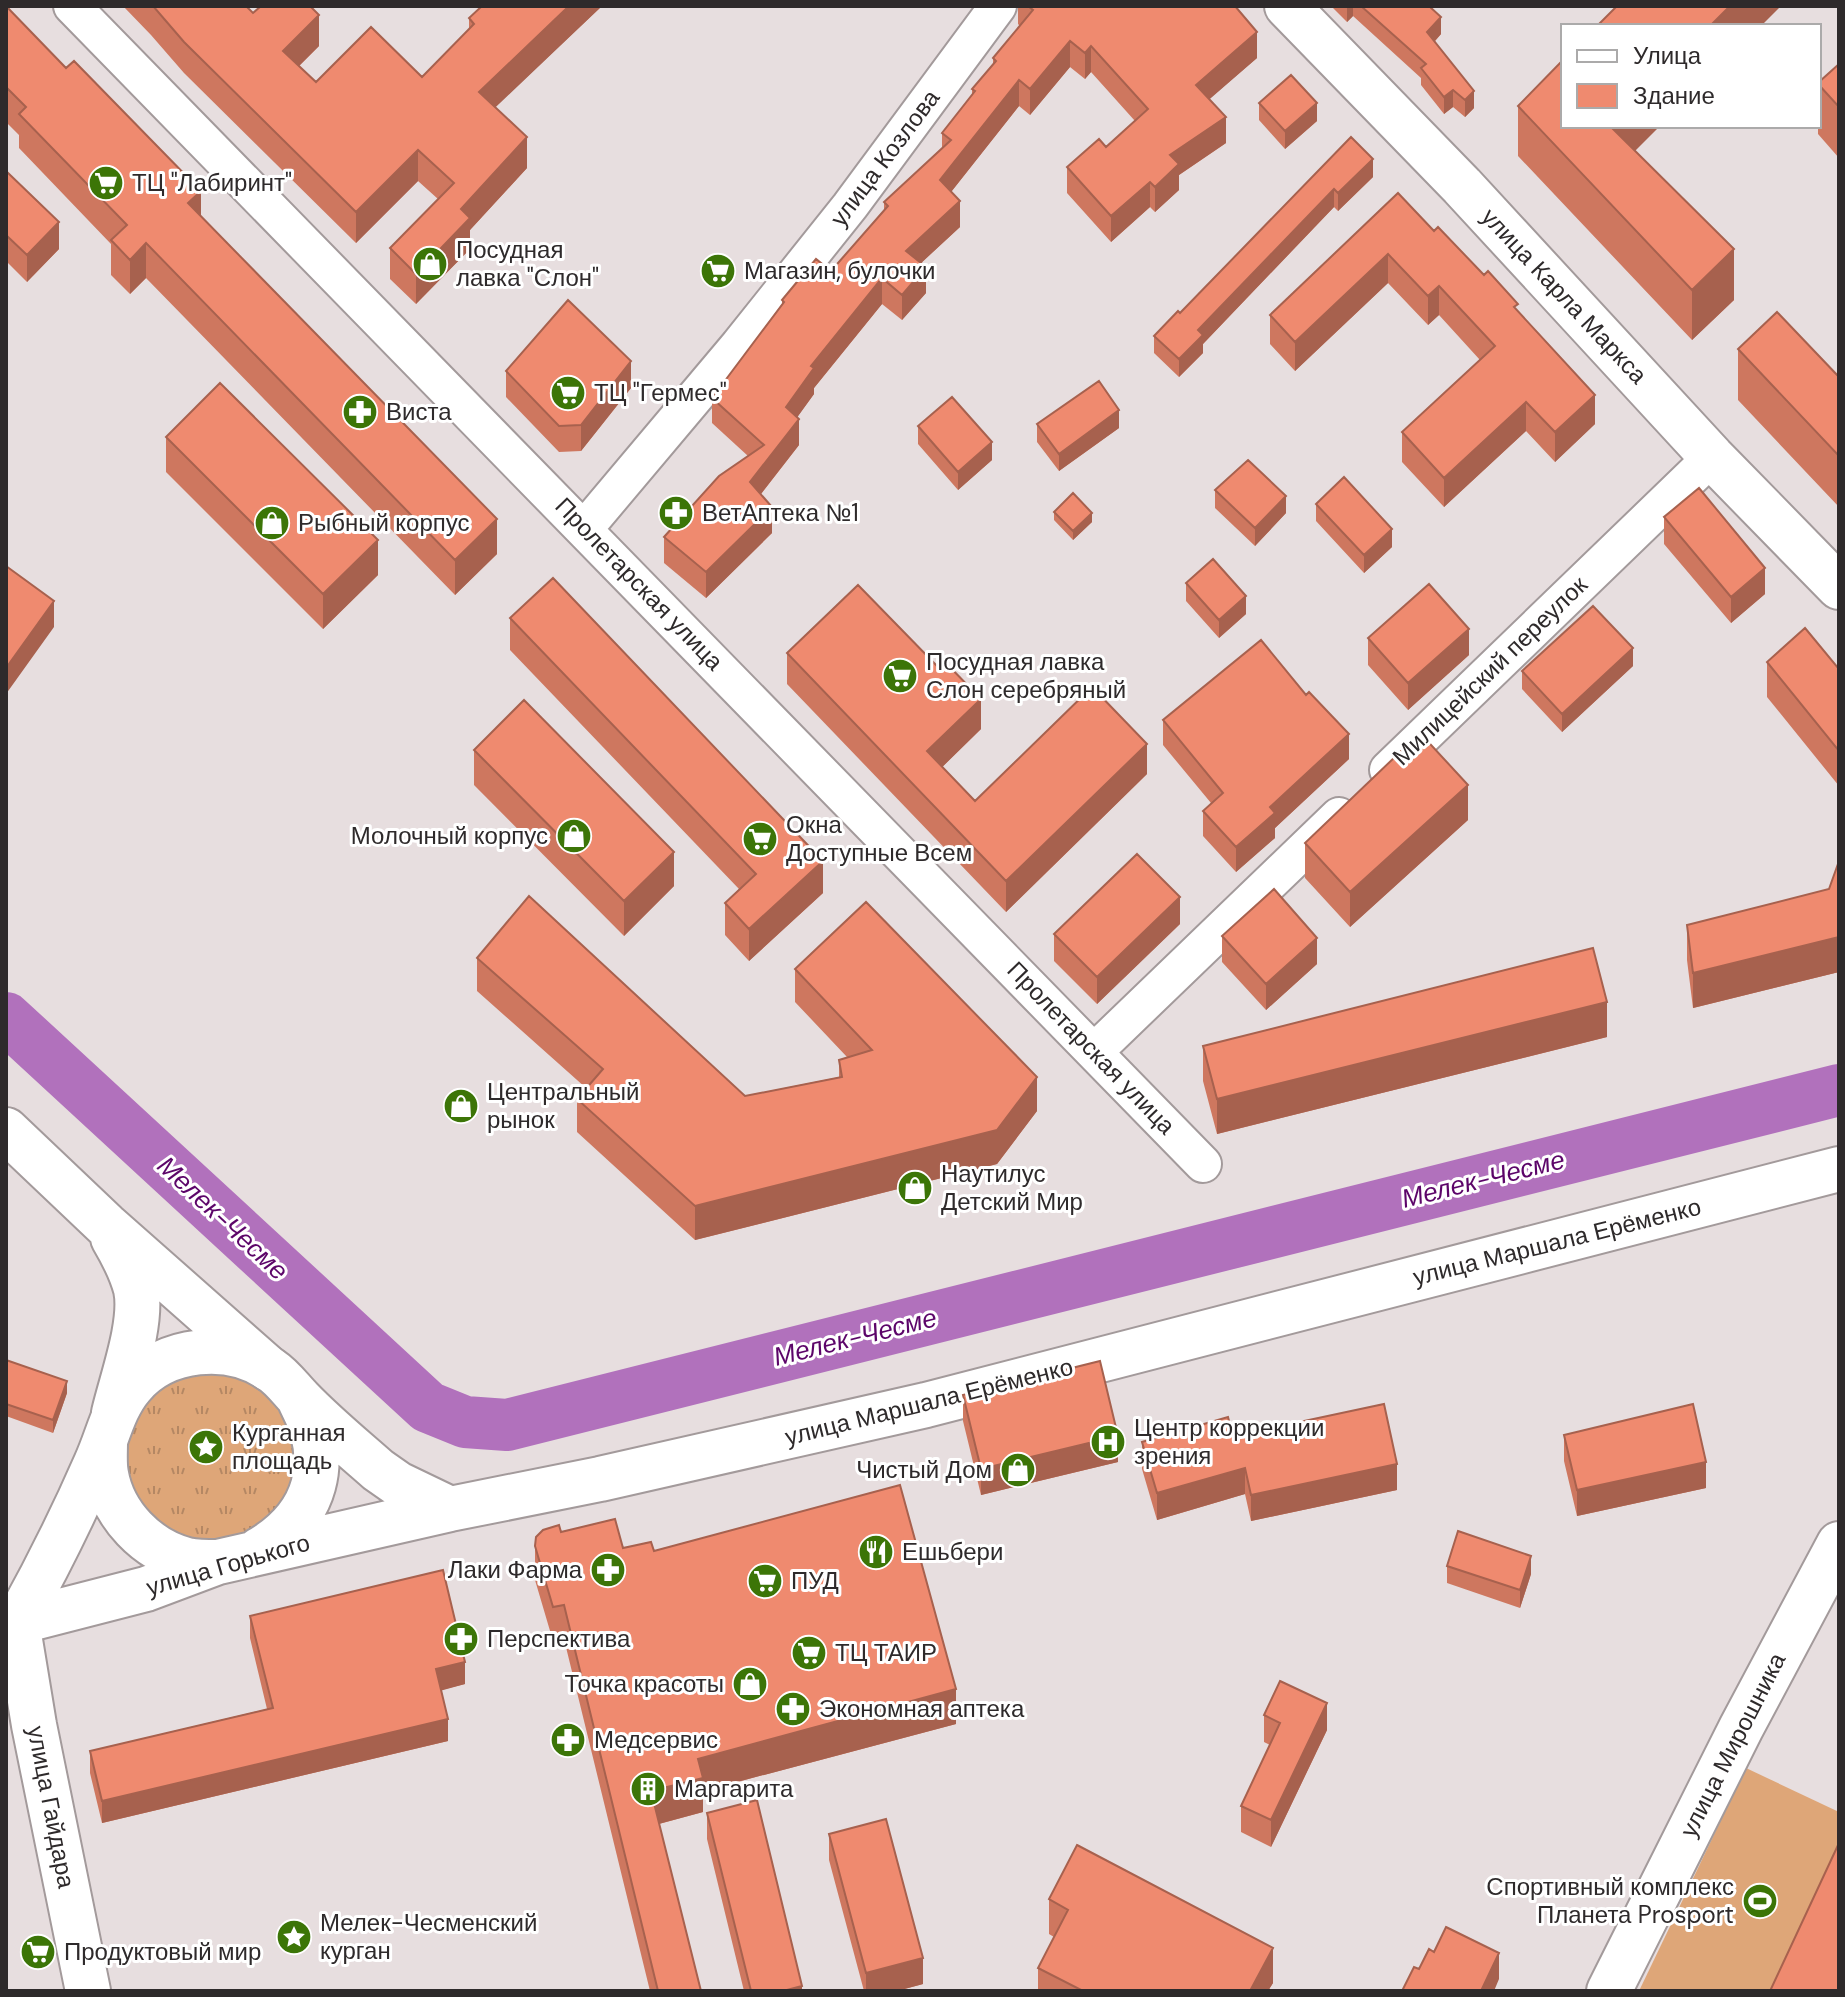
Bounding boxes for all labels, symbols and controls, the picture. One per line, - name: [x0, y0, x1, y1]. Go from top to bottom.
- legend: [1561, 24, 1821, 128]
- text: Улица: [1633, 40, 1702, 71]
- text: Здание: [1633, 80, 1715, 111]
- street label: улица Козлова: [823, 83, 947, 232]
- supermarket icon: ТЦ "Лабиринт": [87, 164, 125, 202]
- place label: ТЦ "Лабиринт": [132, 167, 292, 198]
- street label: улица Карла Маркса: [1475, 201, 1654, 390]
- place label: Посудная лавка "Слон": [456, 234, 599, 293]
- shop icon: Посудная лавка "Слон": [411, 245, 449, 283]
- supermarket icon: Магазин, булочки: [699, 252, 737, 290]
- place label: Магазин, булочки: [744, 255, 936, 286]
- supermarket icon: ТЦ "Гермес": [549, 374, 587, 412]
- place label: ТЦ "Гермес": [594, 377, 727, 408]
- pharmacy icon: Виста: [341, 393, 379, 431]
- place label: Виста: [386, 396, 452, 427]
- street label: Пролетарская улица: [549, 490, 731, 677]
- pharmacy icon: ВетАптека №1: [657, 494, 695, 532]
- place label: ВетАптека №1: [702, 497, 859, 528]
- shop icon: Рыбный корпус: [253, 504, 291, 542]
- place label: Рыбный корпус: [298, 507, 470, 538]
- street label: Милицейский переулок: [1386, 569, 1594, 772]
- place label: Посудная лавка Слон серебряный: [926, 646, 1126, 705]
- supermarket icon: Посудная лавка Слон серебряный: [881, 657, 919, 695]
- place label: Окна Доступные Всем: [786, 809, 972, 868]
- shop icon: Молочный корпус: [555, 817, 593, 855]
- place label: Молочный корпус: [351, 820, 548, 851]
- supermarket icon: Окна Доступные Всем: [741, 820, 779, 858]
- street label: Пролетарская улица: [1001, 954, 1183, 1141]
- place label: Центральный рынок: [487, 1076, 639, 1135]
- shop icon: Центральный рынок: [442, 1087, 480, 1125]
- water label: Мелек-Чесме: [1398, 1142, 1568, 1216]
- water label: Мелек-Чесме: [150, 1149, 296, 1287]
- place label: Наутилус Детский Мир: [941, 1158, 1083, 1217]
- shop icon: Наутилус Детский Мир: [896, 1169, 934, 1207]
- street label: улица Маршала Ерёменко: [1410, 1191, 1704, 1292]
- water label: Мелек-Чесме: [770, 1300, 940, 1374]
- street label: улица Маршала Ерёменко: [782, 1351, 1076, 1452]
- place label: Центр коррекции зрения: [1134, 1412, 1324, 1471]
- place label: Курганная площадь: [232, 1417, 345, 1476]
- hospital icon: Центр коррекции зрения: [1089, 1423, 1127, 1461]
- place icon: Курганная площадь: [187, 1428, 225, 1466]
- shop icon: Чистый Дом: [999, 1451, 1037, 1489]
- place label: Чистый Дом: [856, 1454, 992, 1485]
- street label: улица Горького: [143, 1526, 313, 1603]
- restaurant icon: Ешьбери: [857, 1533, 895, 1571]
- place label: Ешьбери: [902, 1536, 1003, 1567]
- pharmacy icon: Лаки Фарма: [589, 1551, 627, 1589]
- place label: Лаки Фарма: [448, 1554, 583, 1585]
- supermarket icon: ПУД: [746, 1562, 784, 1600]
- place label: ПУД: [791, 1565, 839, 1596]
- pharmacy icon: Перспектива: [442, 1620, 480, 1658]
- place label: Перспектива: [487, 1623, 631, 1654]
- supermarket icon: ТЦ ТАИР: [790, 1634, 828, 1672]
- place label: ТЦ ТАИР: [835, 1637, 937, 1668]
- street label: улица Мирошника: [1673, 1647, 1793, 1842]
- shop icon: Точка красоты: [731, 1665, 769, 1703]
- place label: Точка красоты: [565, 1668, 724, 1699]
- pharmacy icon: Экономная аптека: [774, 1690, 812, 1728]
- place label: Экономная аптека: [819, 1693, 1025, 1724]
- pharmacy icon: Медсервис: [549, 1721, 587, 1759]
- street label: улица Гайдара: [21, 1723, 83, 1891]
- place label: Медсервис: [594, 1724, 718, 1755]
- building icon: Маргарита: [629, 1770, 667, 1808]
- place label: Маргарита: [674, 1773, 794, 1804]
- place label: Спортивный комплекс Планета Prosport: [1486, 1871, 1734, 1930]
- sports icon: Спортивный комплекс Планета Prosport: [1741, 1882, 1779, 1920]
- place label: Мелек-Чесменский курган: [320, 1907, 537, 1966]
- place icon: Мелек-Чесменский курган: [275, 1918, 313, 1956]
- supermarket icon: Продуктовый мир: [19, 1933, 57, 1971]
- place label: Продуктовый мир: [64, 1936, 261, 1967]

